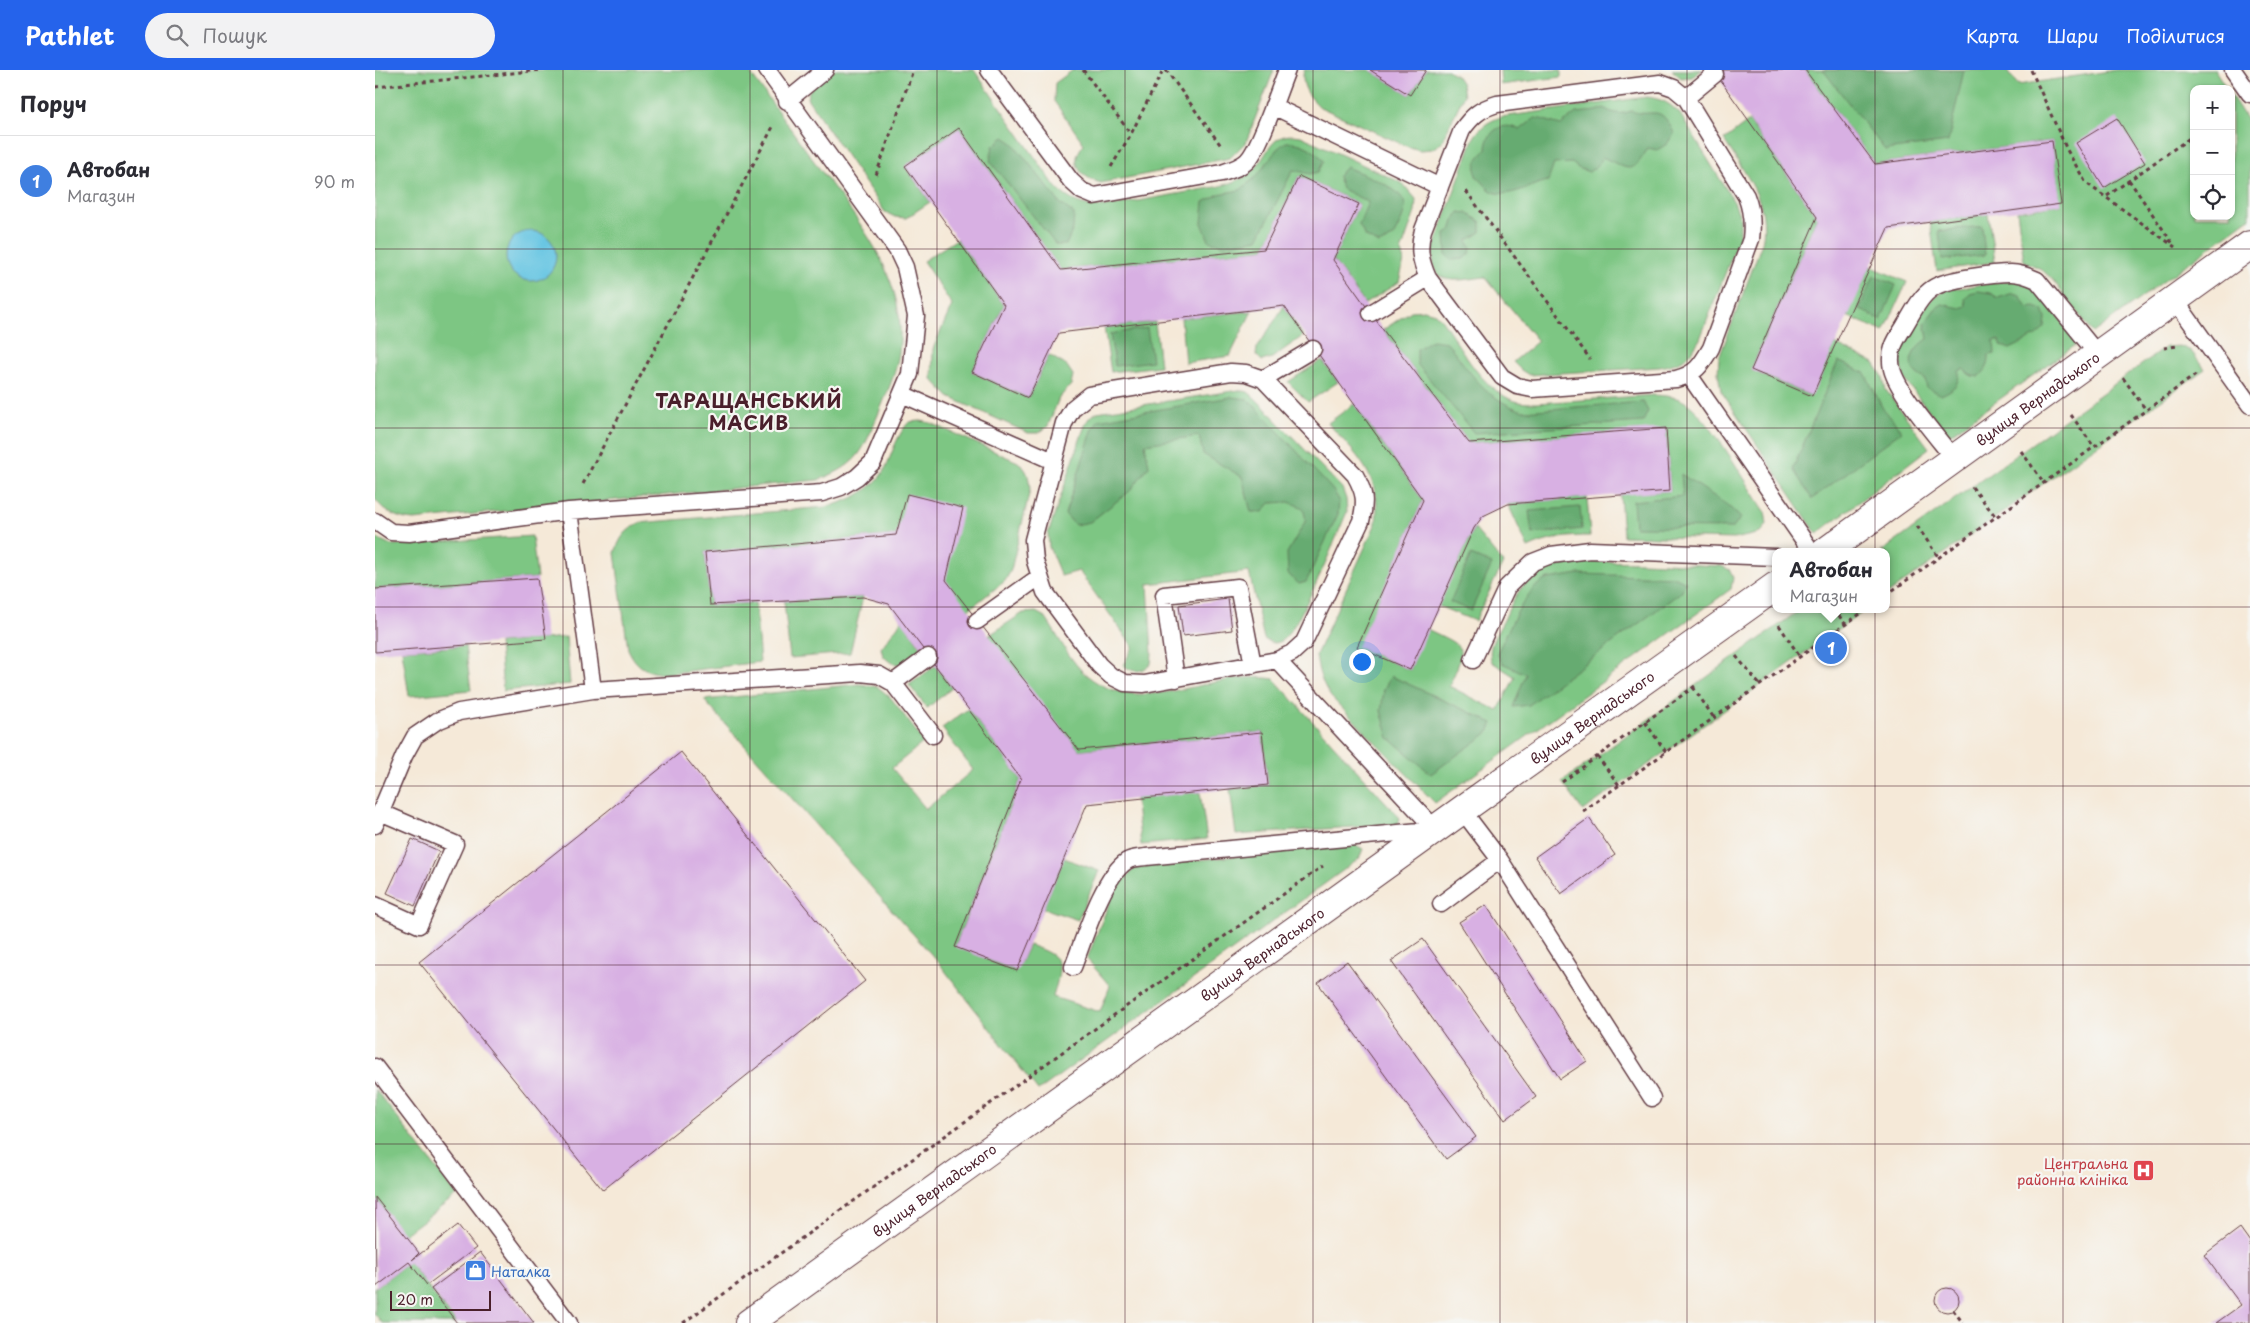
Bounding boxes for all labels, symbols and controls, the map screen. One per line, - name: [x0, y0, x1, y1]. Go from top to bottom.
- search box: [145, 13, 495, 58]
- text: Pathlet: [25, 17, 115, 53]
- icon: search: [163, 21, 191, 49]
- text: Пошук: [203, 21, 267, 49]
- text: Карта: [1966, 22, 2019, 49]
- text: Шари: [2047, 22, 2099, 49]
- text: Поділитися: [2127, 22, 2225, 49]
- map controls: [2190, 85, 2235, 220]
- button: +: [2190, 85, 2235, 130]
- text: Поруч: [20, 87, 87, 119]
- button: −: [2190, 130, 2235, 175]
- text: Автобан: [67, 155, 150, 183]
- text: 1: [32, 169, 40, 193]
- text: 90 m: [314, 169, 355, 193]
- button: locate: [2190, 175, 2235, 220]
- text: Магазин: [67, 183, 136, 207]
- street label: вулиця Вернадського: [1971, 347, 2104, 451]
- district label: ТАРАЩАНСЬКИЙ МАСИВ: [655, 386, 843, 436]
- popup: [1772, 548, 1890, 613]
- text: Автобан: [1789, 555, 1873, 583]
- text: Магазин: [1789, 583, 1858, 607]
- pin: 1: [1815, 629, 1847, 667]
- your location: [1349, 649, 1375, 675]
- street label: вулиця Вернадського: [1525, 666, 1659, 769]
- street label: вулиця Вернадського: [1196, 902, 1329, 1006]
- street label: вулиця Вернадського: [868, 1138, 1001, 1242]
- place label: Центральна районна клініка: [2017, 1153, 2128, 1190]
- hospital icon: Центральна районна клініка: [2132, 1159, 2156, 1183]
- shop icon: Наталка: [463, 1259, 487, 1283]
- place label: Наталка: [491, 1261, 551, 1282]
- scale bar: [390, 1288, 491, 1311]
- text: 20 m: [397, 1289, 433, 1310]

